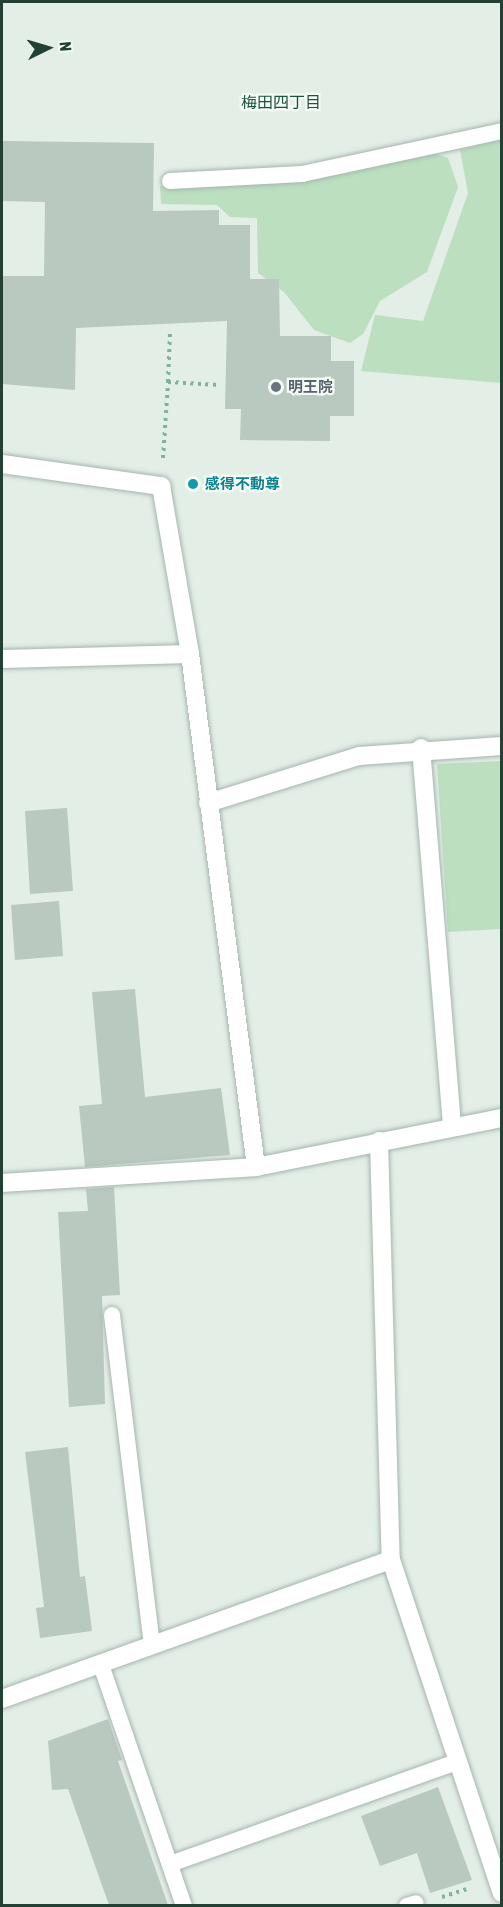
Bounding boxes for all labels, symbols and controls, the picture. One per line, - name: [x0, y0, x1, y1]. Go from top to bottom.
- north arrow: [18, 18, 78, 78]
- text: N: [57, 41, 75, 52]
- district label: 梅田四丁目: [241, 92, 321, 112]
- place label: 明王院: [288, 378, 333, 396]
- marker: 明王院: [269, 380, 283, 394]
- place label: 感得不動尊: [205, 475, 280, 493]
- marker: 感得不動尊: [186, 477, 200, 491]

